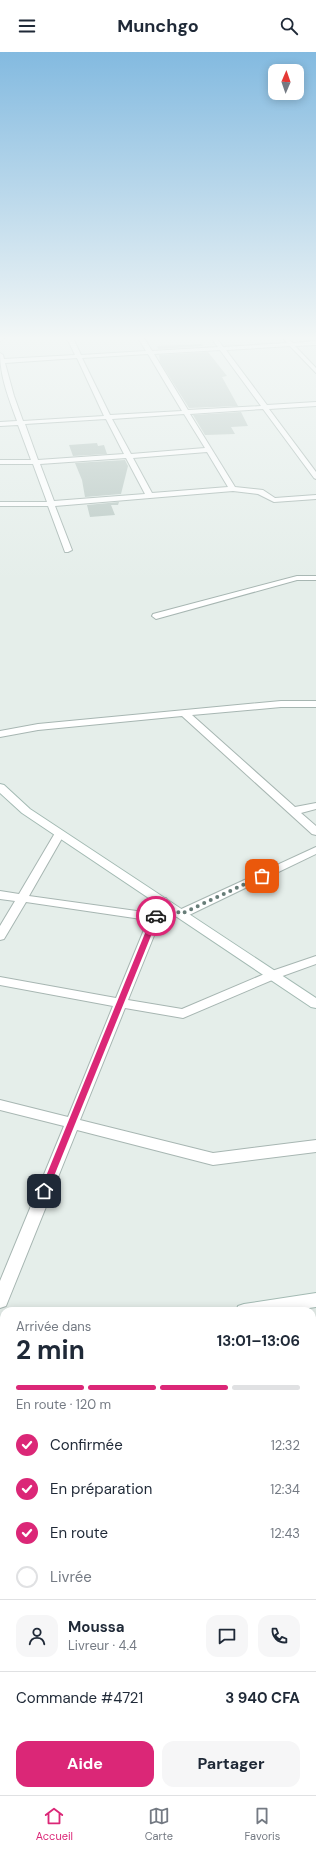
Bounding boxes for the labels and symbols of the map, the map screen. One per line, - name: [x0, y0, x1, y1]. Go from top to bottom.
- north arrow: [268, 64, 304, 100]
- pin: [245, 859, 279, 893]
- courier: [136, 896, 176, 936]
- pin: [27, 1174, 61, 1208]

